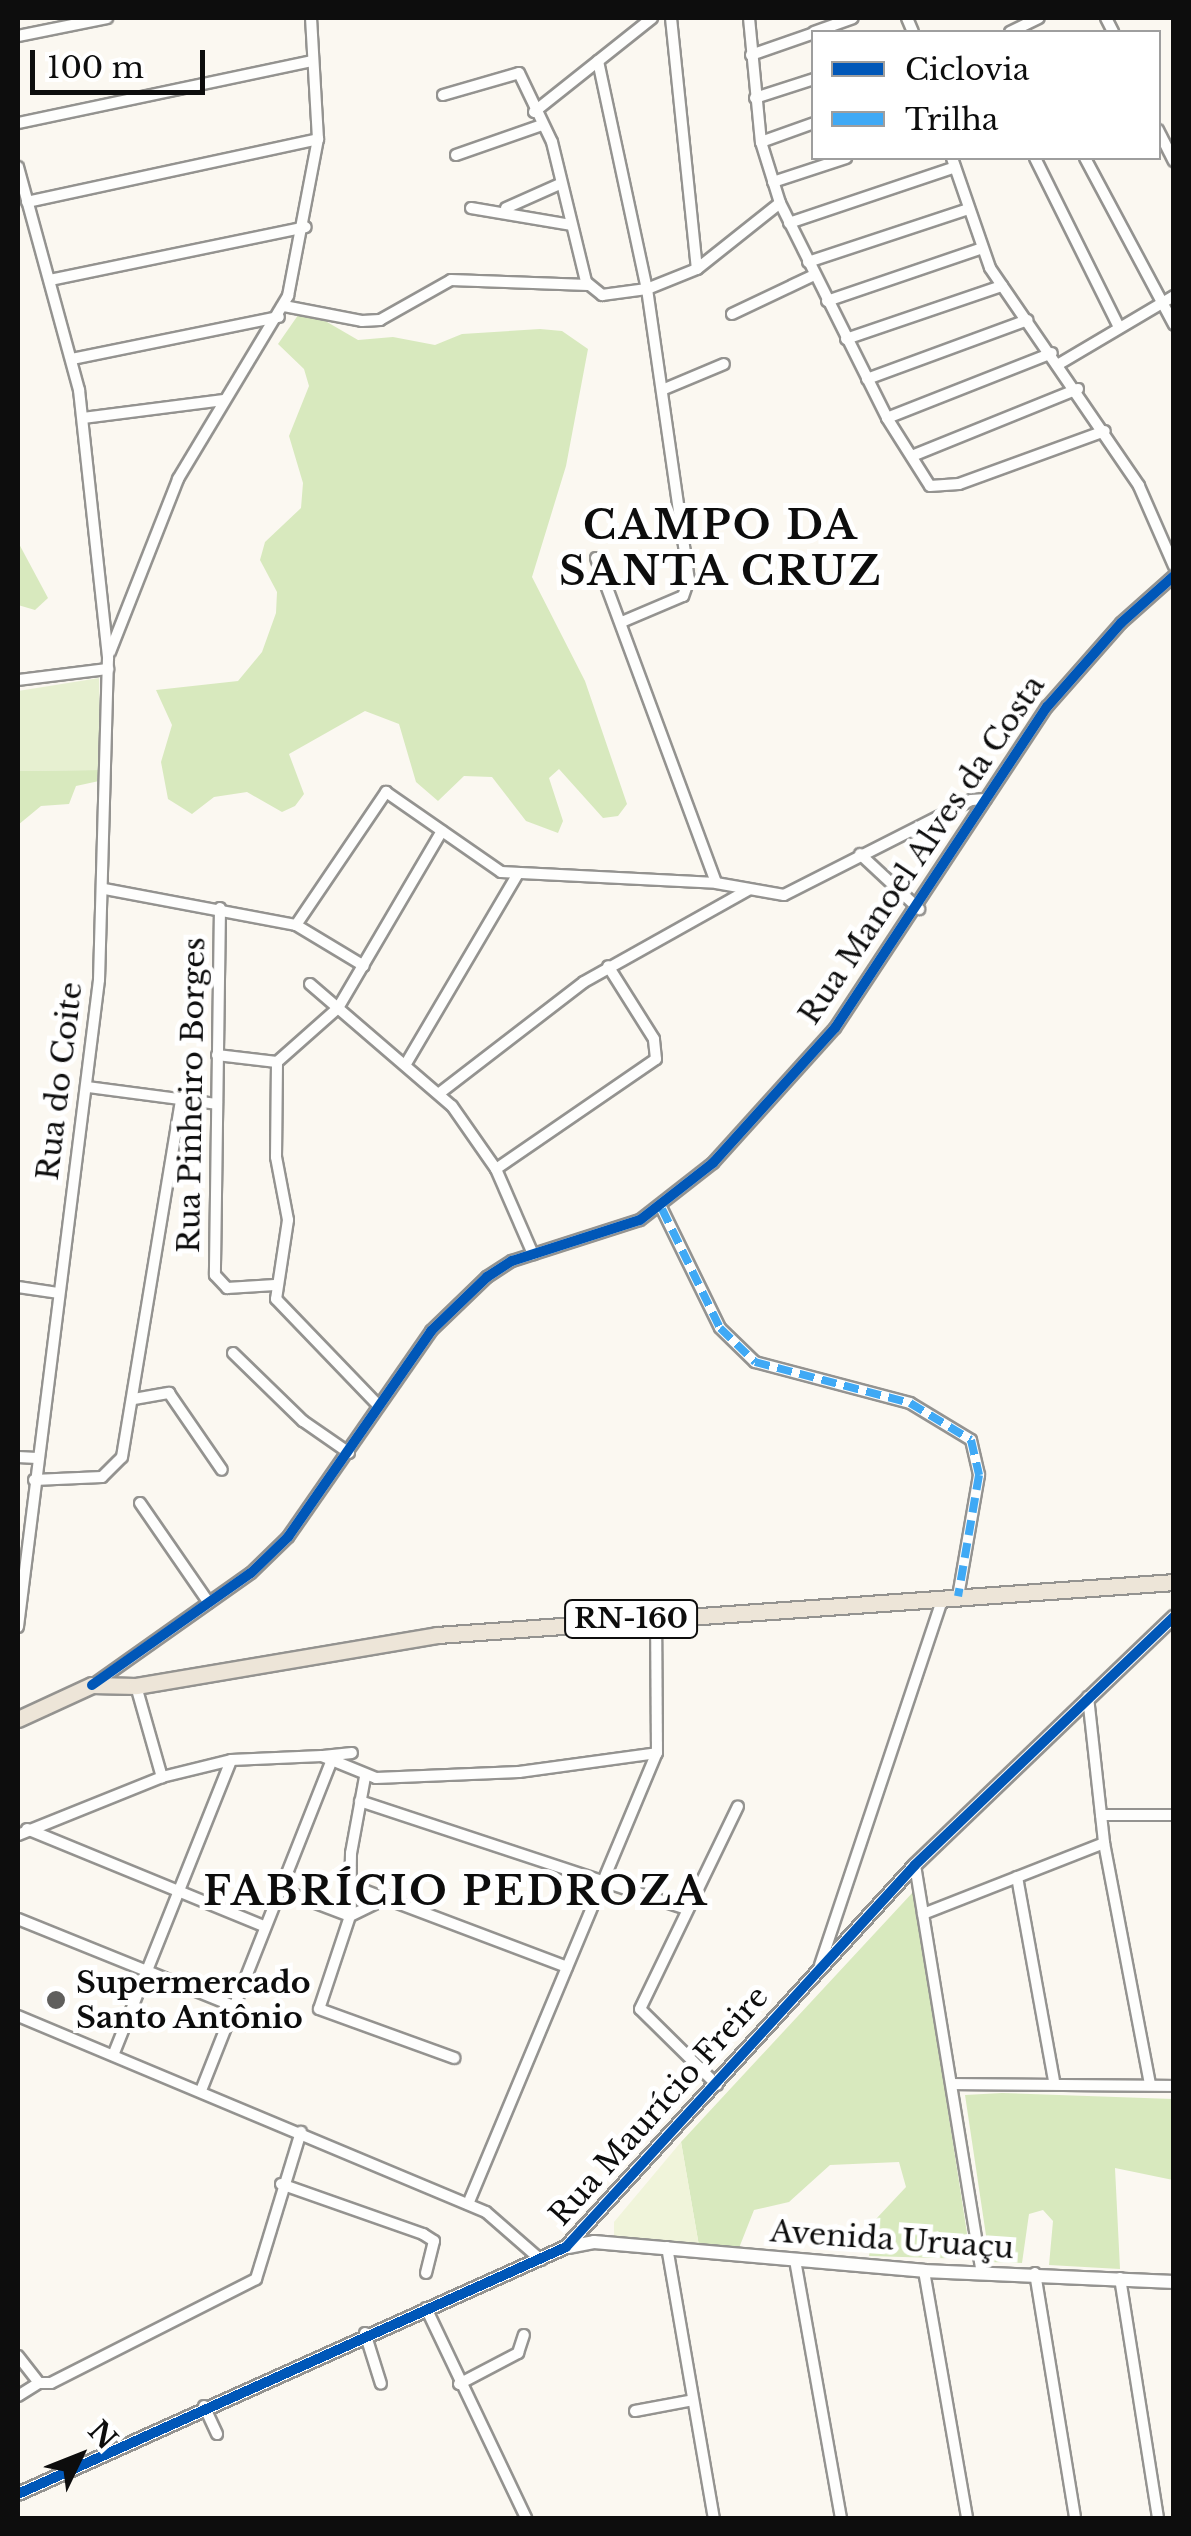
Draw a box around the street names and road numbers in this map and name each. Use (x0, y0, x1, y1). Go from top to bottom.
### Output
street label: Rua Manoel Alves da Costa (791, 668, 1053, 1032)
street label: Rua Pinheiro Borges (171, 937, 213, 1253)
street label: Rua do Coite (30, 980, 90, 1182)
road number: RN-160 (564, 1596, 698, 1642)
street label: Rua Maurício Freire (542, 1979, 776, 2233)
street label: Avenida Uruaçu (769, 2214, 1015, 2266)

